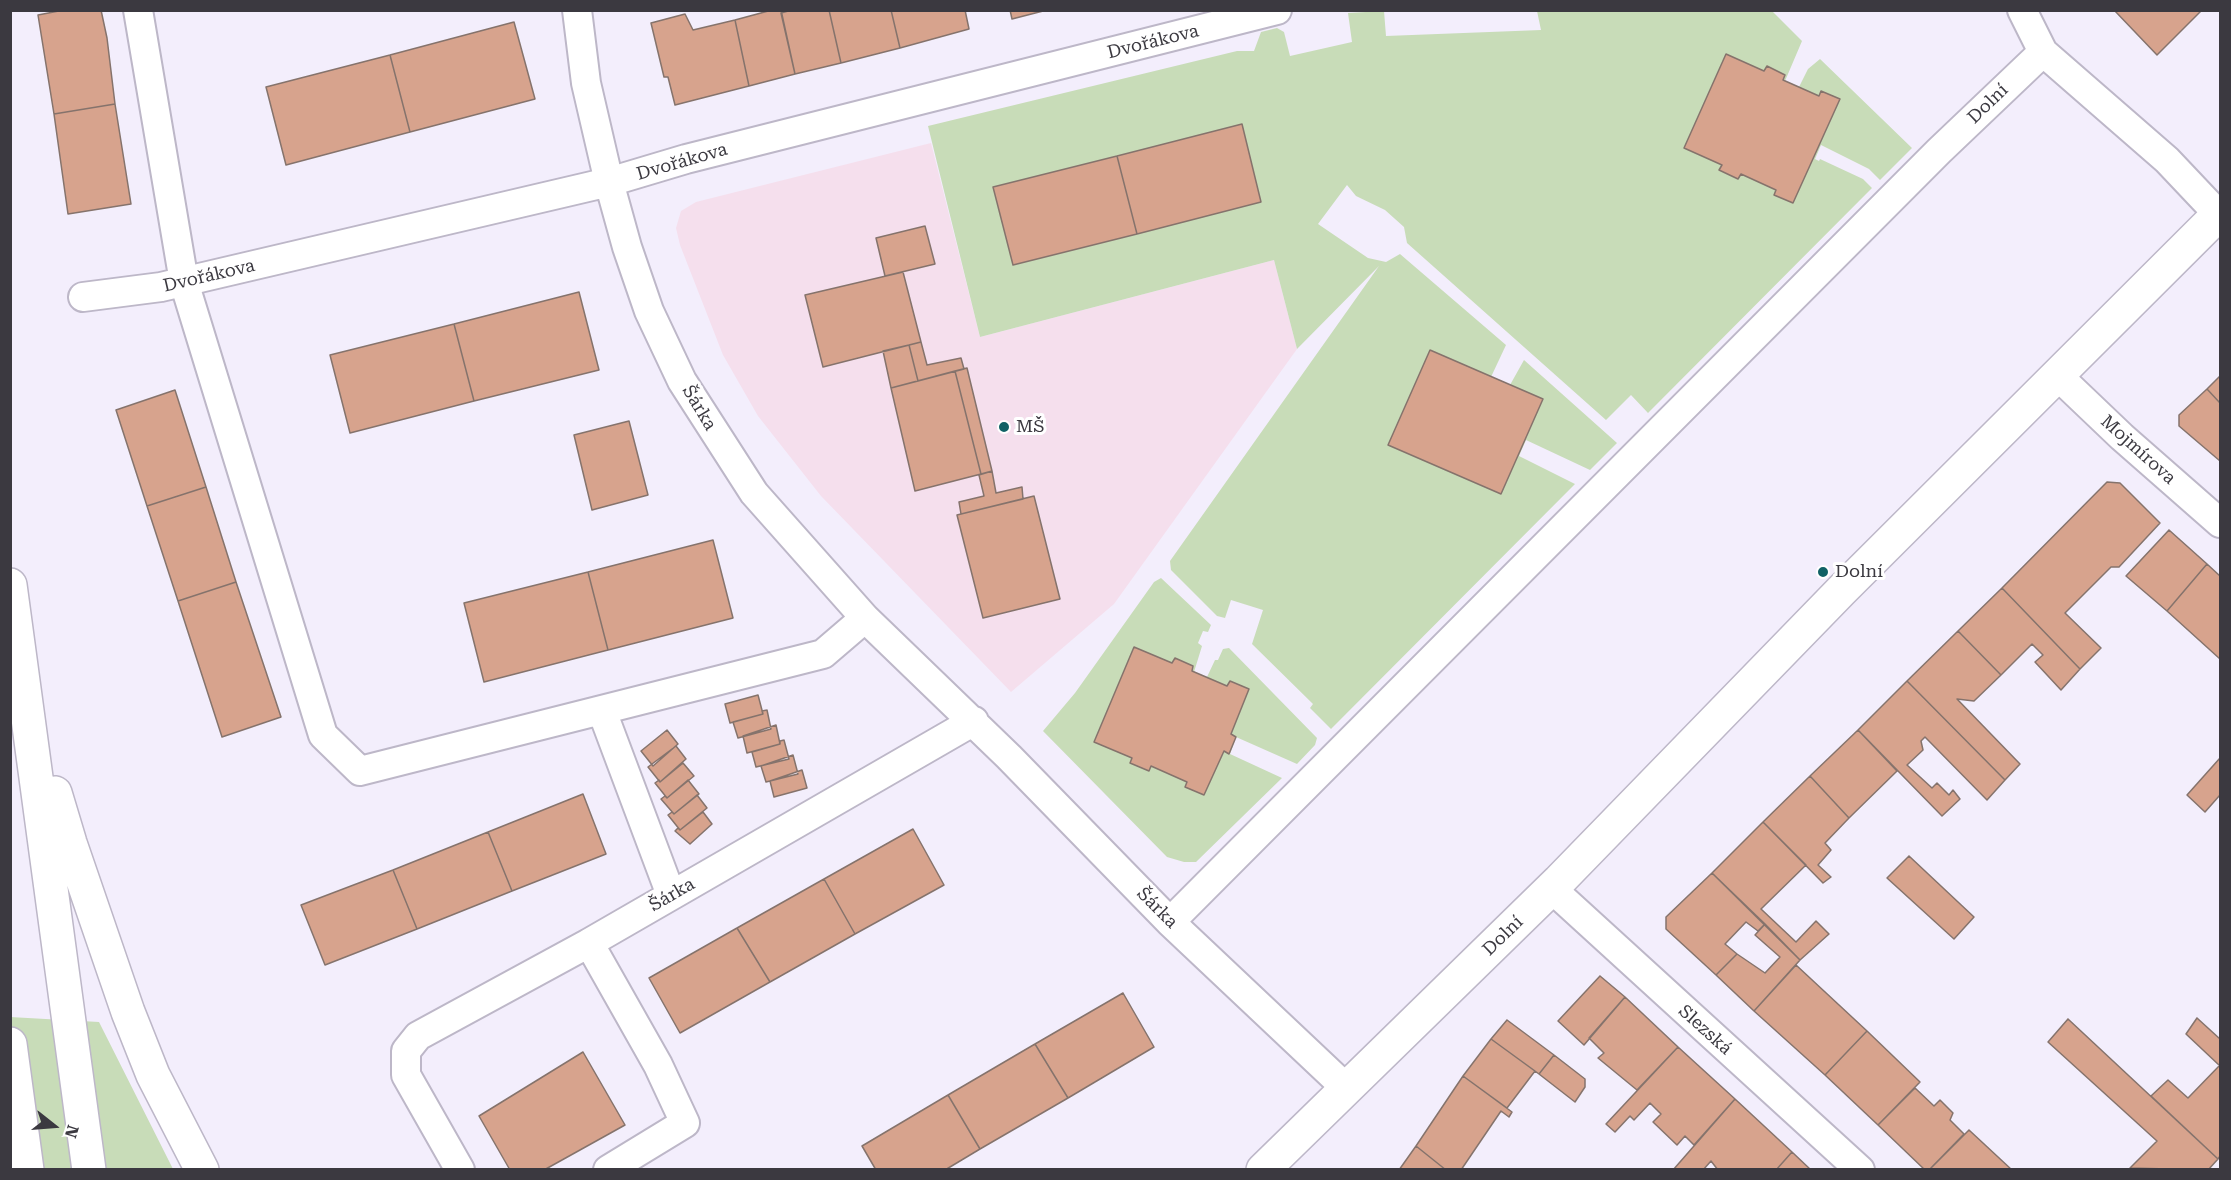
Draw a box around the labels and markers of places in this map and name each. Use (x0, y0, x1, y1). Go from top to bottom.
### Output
place label: MŠ (1016, 416, 1044, 438)
marker: MŠ (997, 420, 1011, 434)
place label: Dolní (1835, 561, 1883, 583)
marker: Dolní (1816, 565, 1830, 579)

